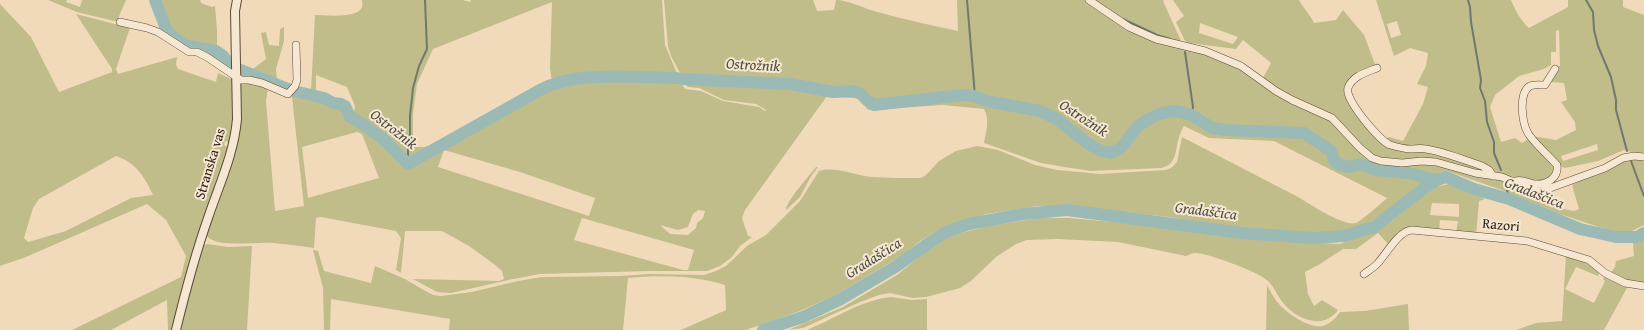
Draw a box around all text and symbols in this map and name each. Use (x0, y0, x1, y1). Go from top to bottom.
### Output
water label: Ostrožnik (725, 56, 781, 76)
water label: Ostrožnik (1055, 97, 1111, 141)
water label: Ostrožnik (366, 106, 420, 154)
street label: Stranska vas (192, 127, 230, 201)
water label: Gradaščica (1502, 174, 1566, 214)
water label: Gradaščica (1174, 199, 1238, 225)
street label: Razori (1482, 216, 1520, 236)
water label: Gradaščica (843, 235, 905, 283)

